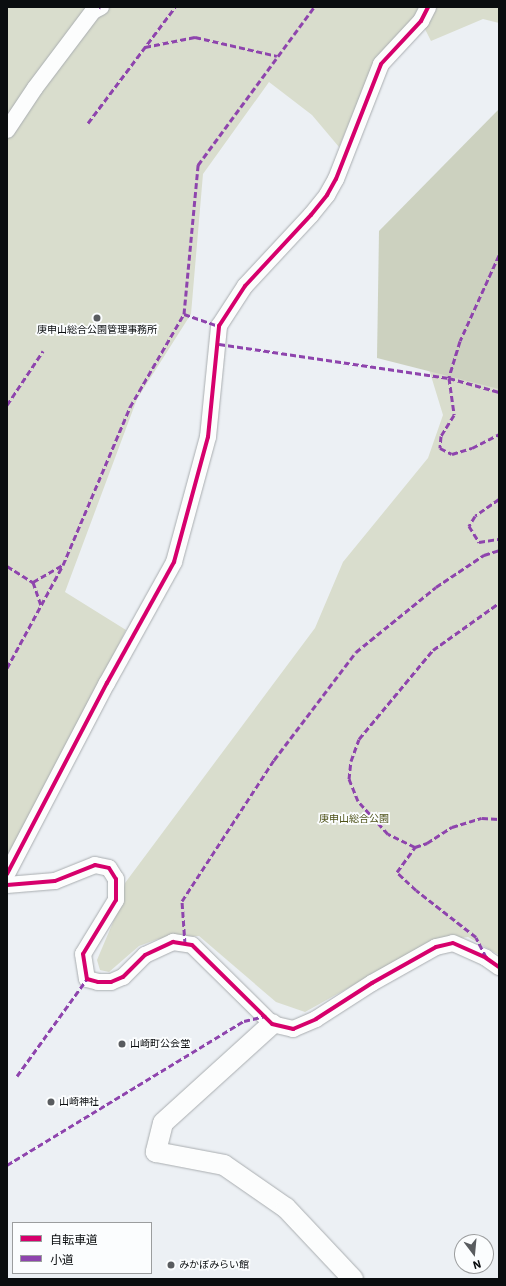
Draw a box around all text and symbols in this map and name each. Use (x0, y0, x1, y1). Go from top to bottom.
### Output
marker: 庚申山総合公園管理事務所 (92, 313, 102, 323)
place label: 庚申山総合公園管理事務所 (37, 324, 157, 336)
park label: 庚申山総合公園 (319, 813, 389, 825)
place label: 山崎町公会堂 (130, 1038, 190, 1050)
marker: 山崎町公会堂 (117, 1039, 127, 1049)
place label: 山崎神社 (59, 1096, 99, 1108)
marker: 山崎神社 (46, 1097, 56, 1107)
legend (12, 1222, 152, 1274)
text: 自転車道 (50, 1232, 98, 1247)
north arrow (454, 1234, 494, 1274)
text: 小道 (50, 1252, 74, 1267)
text: N (471, 1257, 483, 1272)
place label: みかぼみらい館 (179, 1259, 249, 1271)
marker: みかぼみらい館 (166, 1260, 176, 1270)

